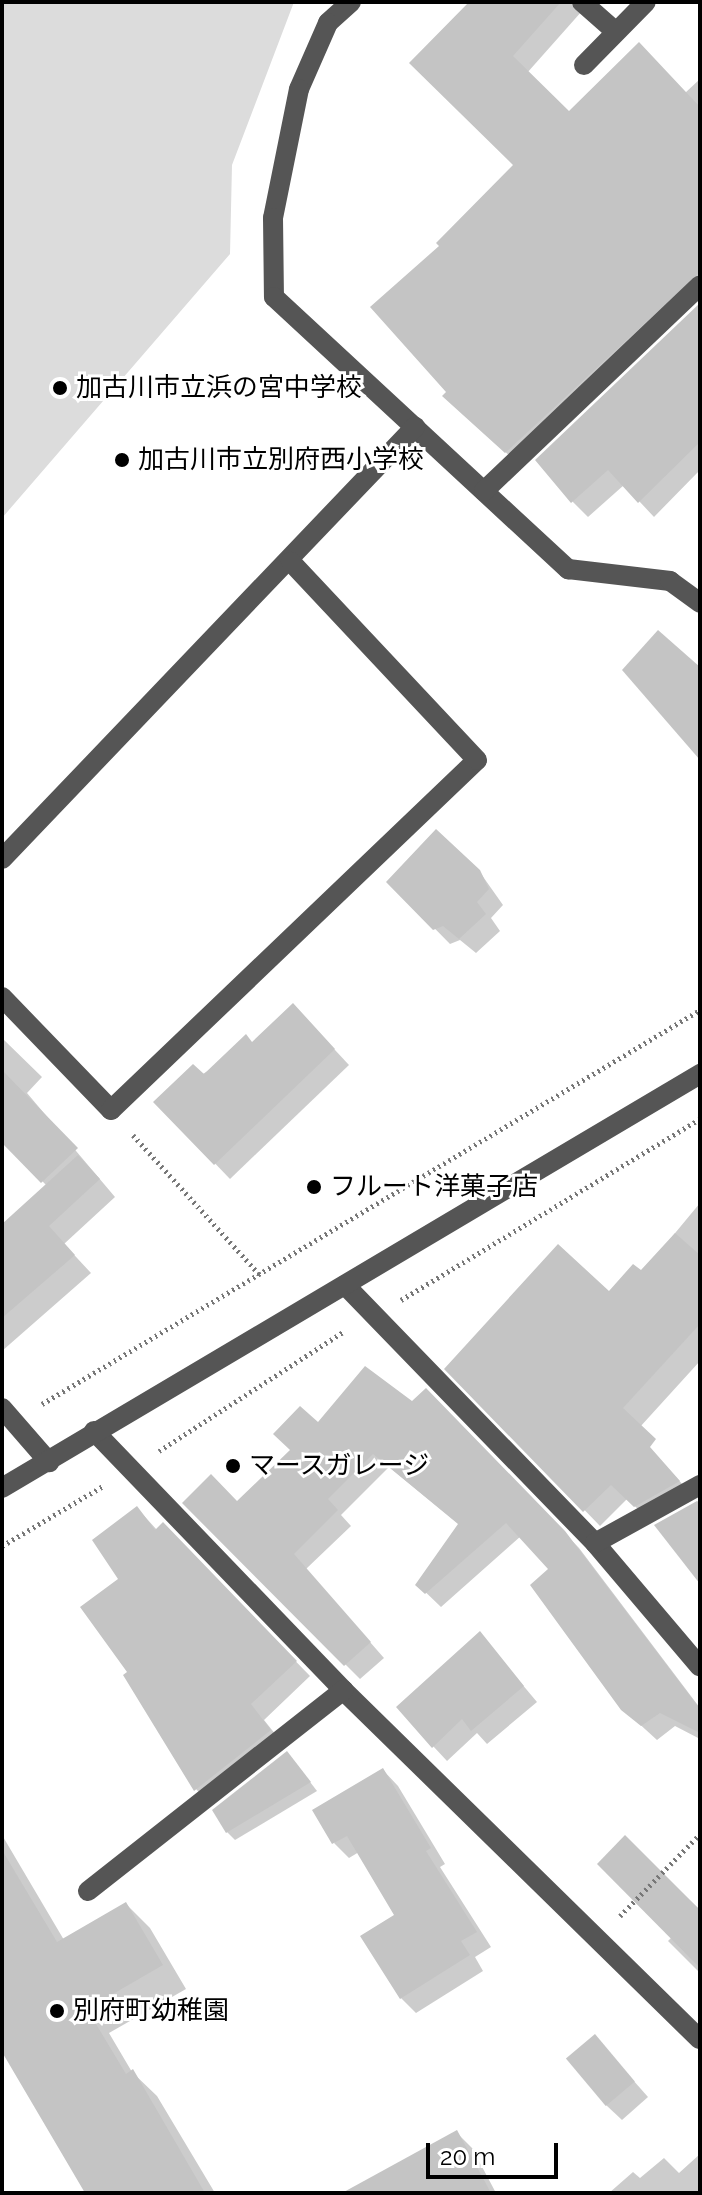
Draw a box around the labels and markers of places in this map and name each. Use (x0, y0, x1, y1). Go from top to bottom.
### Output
place label: 加古川市立浜の宮中学校 (76, 372, 362, 404)
marker: 加古川市立浜の宮中学校 (51, 379, 69, 397)
place label: 加古川市立別府西小学校 (138, 444, 424, 476)
marker: 加古川市立別府西小学校 (113, 451, 131, 469)
place label: フルート洋菓子店 (330, 1171, 538, 1203)
marker: フルート洋菓子店 (305, 1178, 323, 1196)
place label: マースガレージ (249, 1450, 431, 1482)
marker: マースガレージ (224, 1457, 242, 1475)
place label: 別府町幼稚園 (73, 1995, 229, 2027)
marker: 別府町幼稚園 (48, 2002, 66, 2020)

